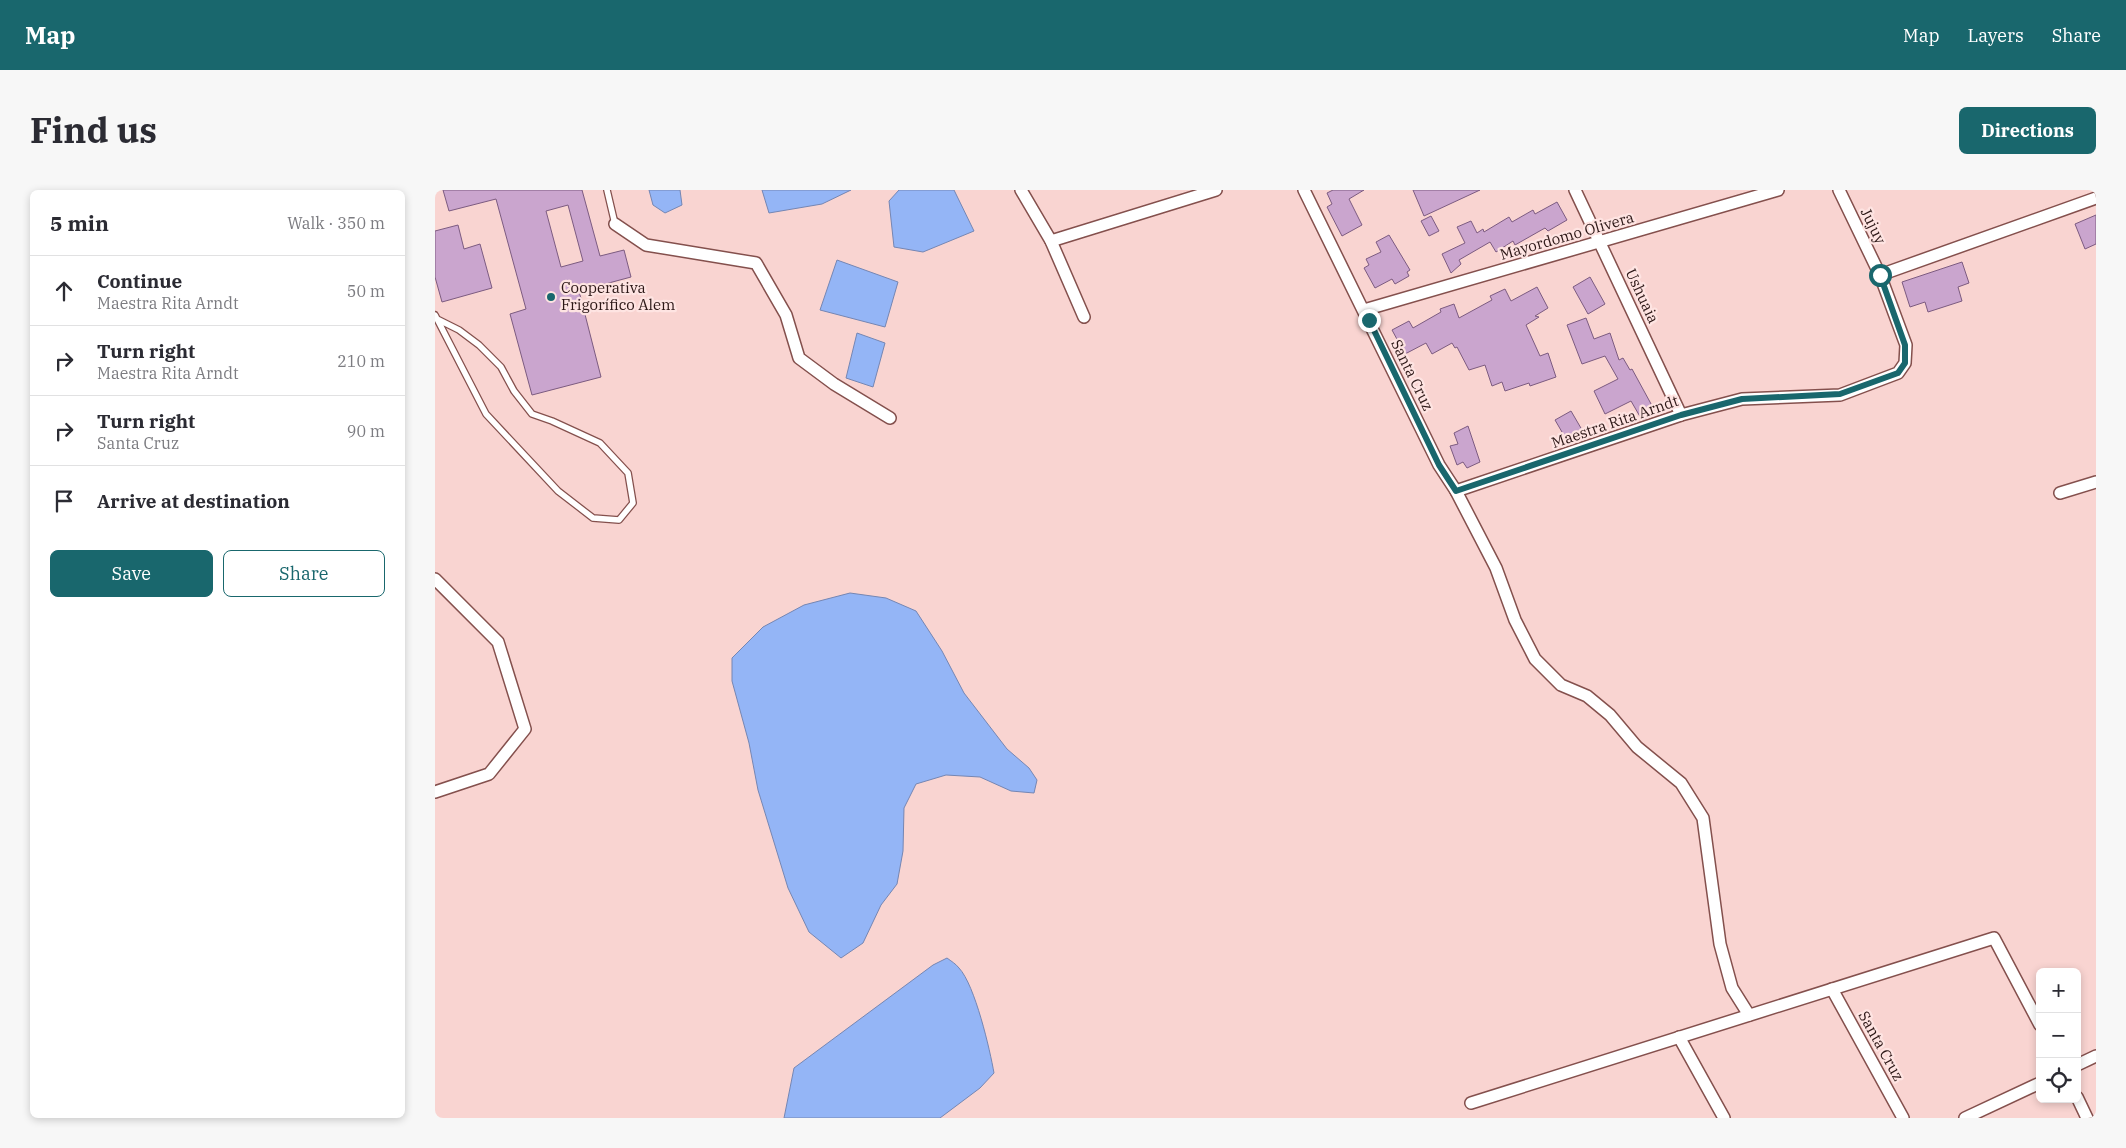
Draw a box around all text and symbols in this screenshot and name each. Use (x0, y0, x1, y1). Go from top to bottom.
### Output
text: Map (25, 19, 75, 51)
text: Map (1903, 24, 1940, 47)
text: Layers (1968, 24, 2024, 47)
text: Share (2052, 24, 2101, 47)
text: Find us (30, 107, 157, 153)
button: Directions (1959, 107, 2096, 154)
street label: Jujuy (1857, 205, 1890, 247)
street label: Mayordomo Olivera (1498, 207, 1636, 264)
text: 5 min (50, 209, 109, 237)
text: Walk · 350 m (287, 213, 385, 233)
route start (1869, 264, 1892, 287)
street label: Ushuaia (1622, 266, 1663, 326)
text: Continue (97, 269, 182, 293)
icon: ahead (50, 277, 78, 305)
place label: Cooperativa Frigorífico Alem (561, 278, 675, 314)
text: 50 m (347, 281, 385, 301)
marker: Cooperativa Frigorífico Alem (545, 291, 557, 303)
text: Maestra Rita Arndt (97, 293, 239, 313)
route end (1358, 309, 1381, 332)
street label: Santa Cruz (1387, 336, 1438, 414)
text: Turn right (97, 339, 195, 363)
icon: right (50, 347, 78, 375)
text: 210 m (337, 351, 385, 371)
text: Maestra Rita Arndt (97, 363, 239, 383)
street label: Maestra Rita Arndt (1549, 391, 1681, 452)
text: Turn right (97, 409, 195, 433)
icon: right (50, 417, 78, 445)
text: 90 m (347, 421, 385, 441)
text: Santa Cruz (97, 433, 179, 453)
icon: arrive (50, 487, 78, 515)
text: Arrive at destination (97, 489, 290, 513)
button: Save (50, 550, 213, 597)
button: Share (223, 550, 385, 597)
map controls (2036, 968, 2081, 1103)
button: + (2036, 968, 2081, 1013)
street label: Santa Cruz (1854, 1008, 1908, 1084)
button: − (2036, 1013, 2081, 1058)
button: locate (2036, 1058, 2081, 1103)

